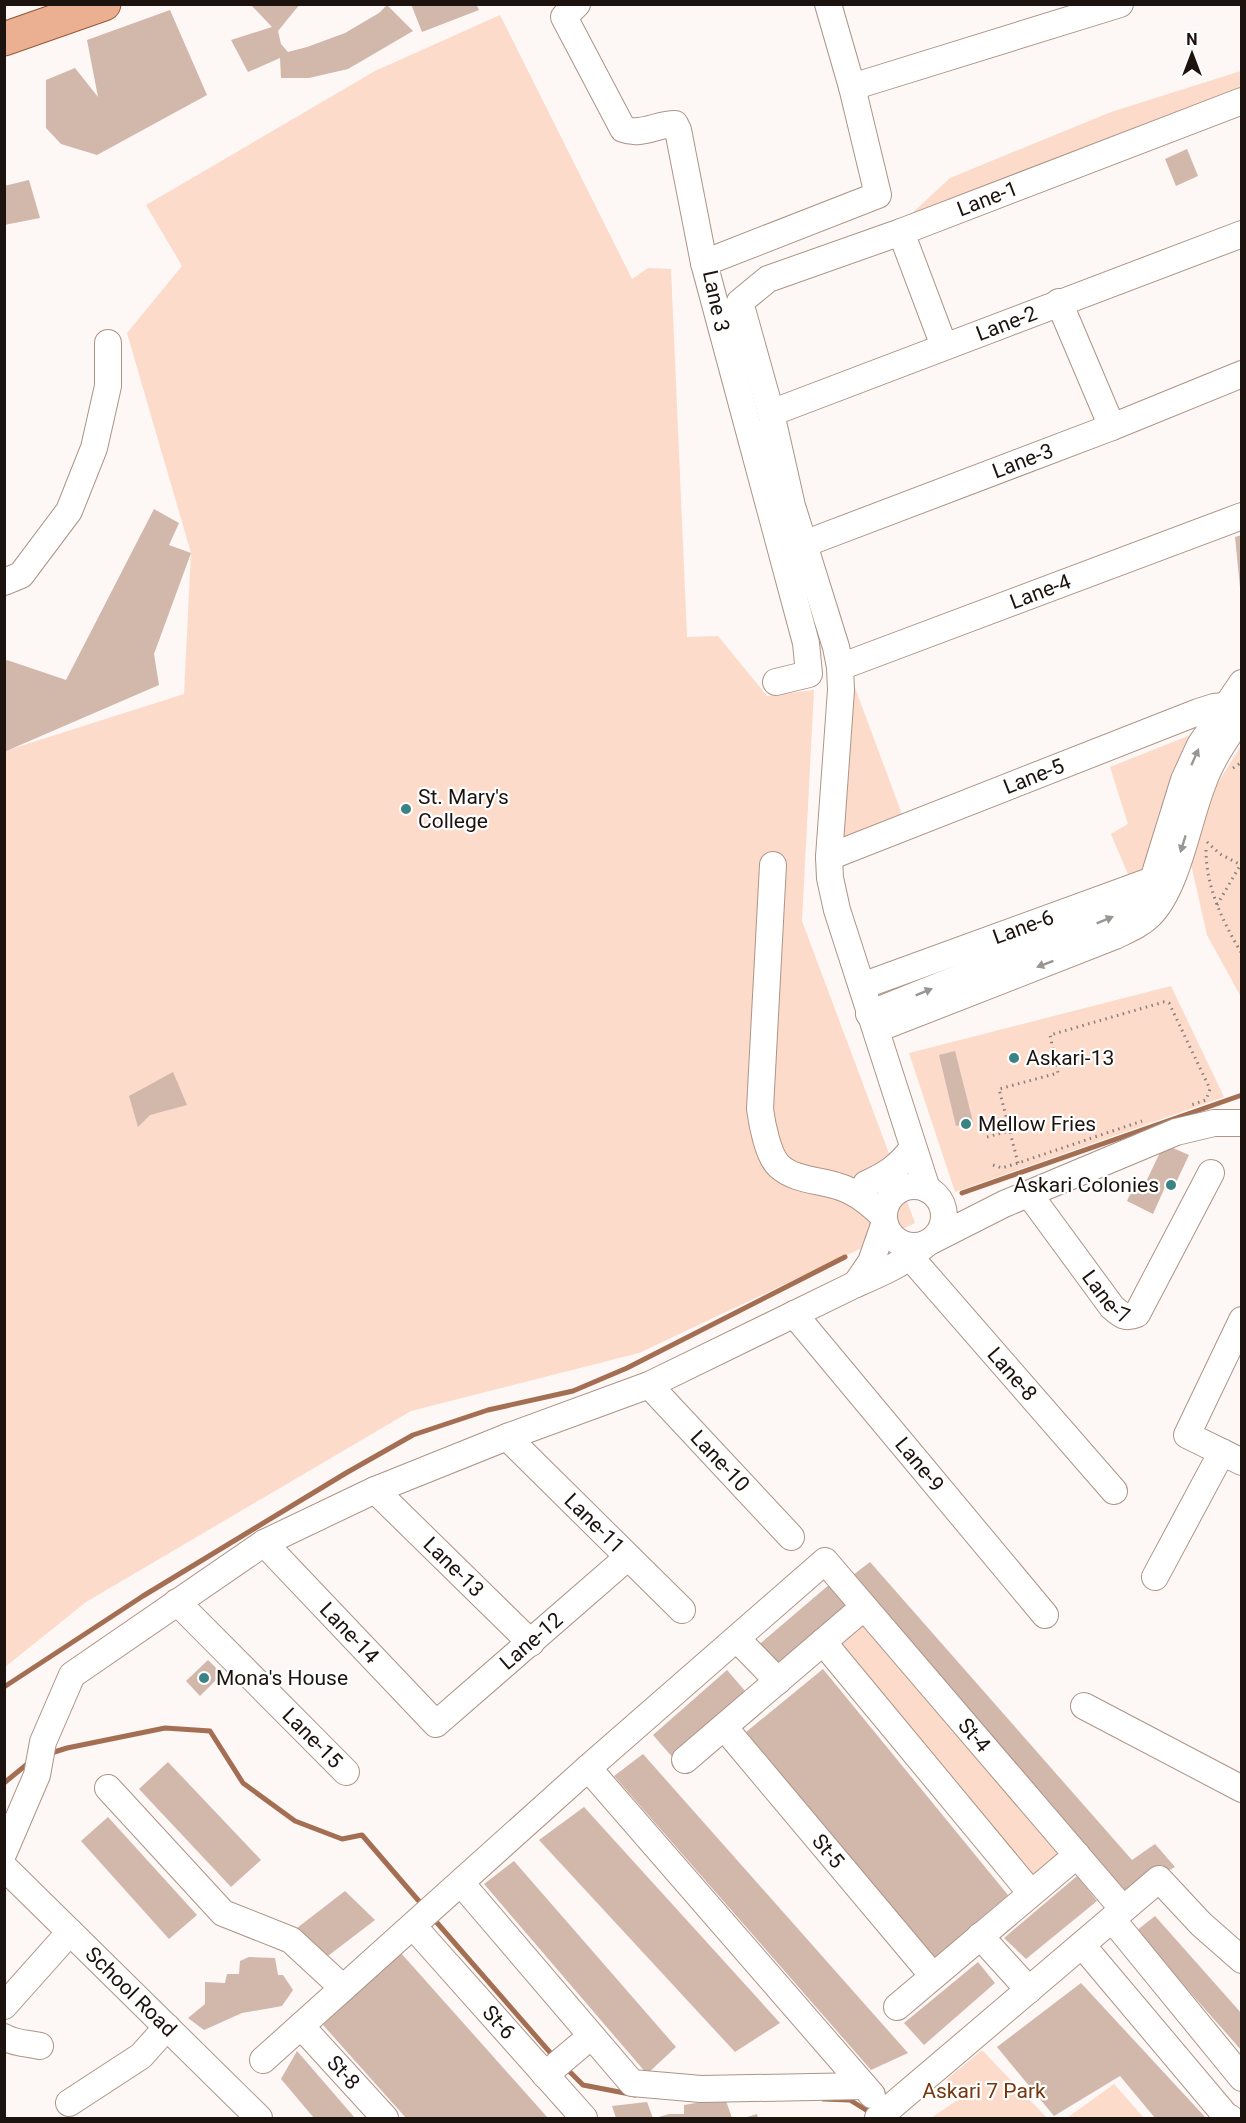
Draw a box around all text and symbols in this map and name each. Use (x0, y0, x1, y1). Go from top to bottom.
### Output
north arrow (1162, 24, 1222, 84)
text: N (1186, 30, 1198, 49)
street label: Lane-1 (954, 176, 1021, 221)
street label: Lane 3 (698, 268, 734, 334)
street label: Lane-2 (973, 301, 1041, 346)
street label: Lane-3 (989, 438, 1057, 483)
street label: Lane-4 (1007, 569, 1074, 614)
one-way arrow (1190, 749, 1199, 766)
street label: Lane-5 (1000, 754, 1068, 799)
place label: St. Mary's College (418, 785, 509, 833)
marker: St. Mary's College (399, 802, 413, 816)
one-way arrow (1178, 835, 1187, 853)
street label: Lane-6 (990, 905, 1057, 949)
one-way arrow (1096, 915, 1114, 925)
one-way arrow (1036, 959, 1054, 969)
one-way arrow (915, 987, 933, 997)
place label: Askari-13 (1026, 1046, 1114, 1070)
marker: Askari-13 (1007, 1051, 1021, 1065)
place label: Mellow Fries (978, 1112, 1096, 1136)
marker: Mellow Fries (959, 1117, 973, 1131)
place label: Askari Colonies (1014, 1173, 1159, 1197)
marker: Askari Colonies (1164, 1178, 1178, 1192)
street label: Lane-7 (1077, 1265, 1133, 1329)
street label: Lane-8 (982, 1342, 1042, 1406)
street label: Lane-10 (686, 1425, 754, 1497)
street label: Lane-9 (890, 1433, 949, 1496)
street label: Lane-11 (559, 1489, 630, 1558)
street label: Lane-13 (418, 1532, 489, 1602)
street label: Lane-14 (315, 1597, 384, 1668)
street label: Lane-12 (495, 1607, 568, 1675)
place label: Mona's House (216, 1666, 348, 1690)
marker: Mona's House (197, 1671, 211, 1685)
street label: Lane-15 (277, 1703, 347, 1773)
street label: St-4 (953, 1713, 995, 1757)
street label: St-5 (807, 1829, 849, 1873)
street label: School Road (81, 1942, 181, 2042)
street label: St-6 (478, 2001, 520, 2044)
street label: St-8 (322, 2051, 365, 2094)
park label: Askari 7 Park (922, 2079, 1046, 2103)

